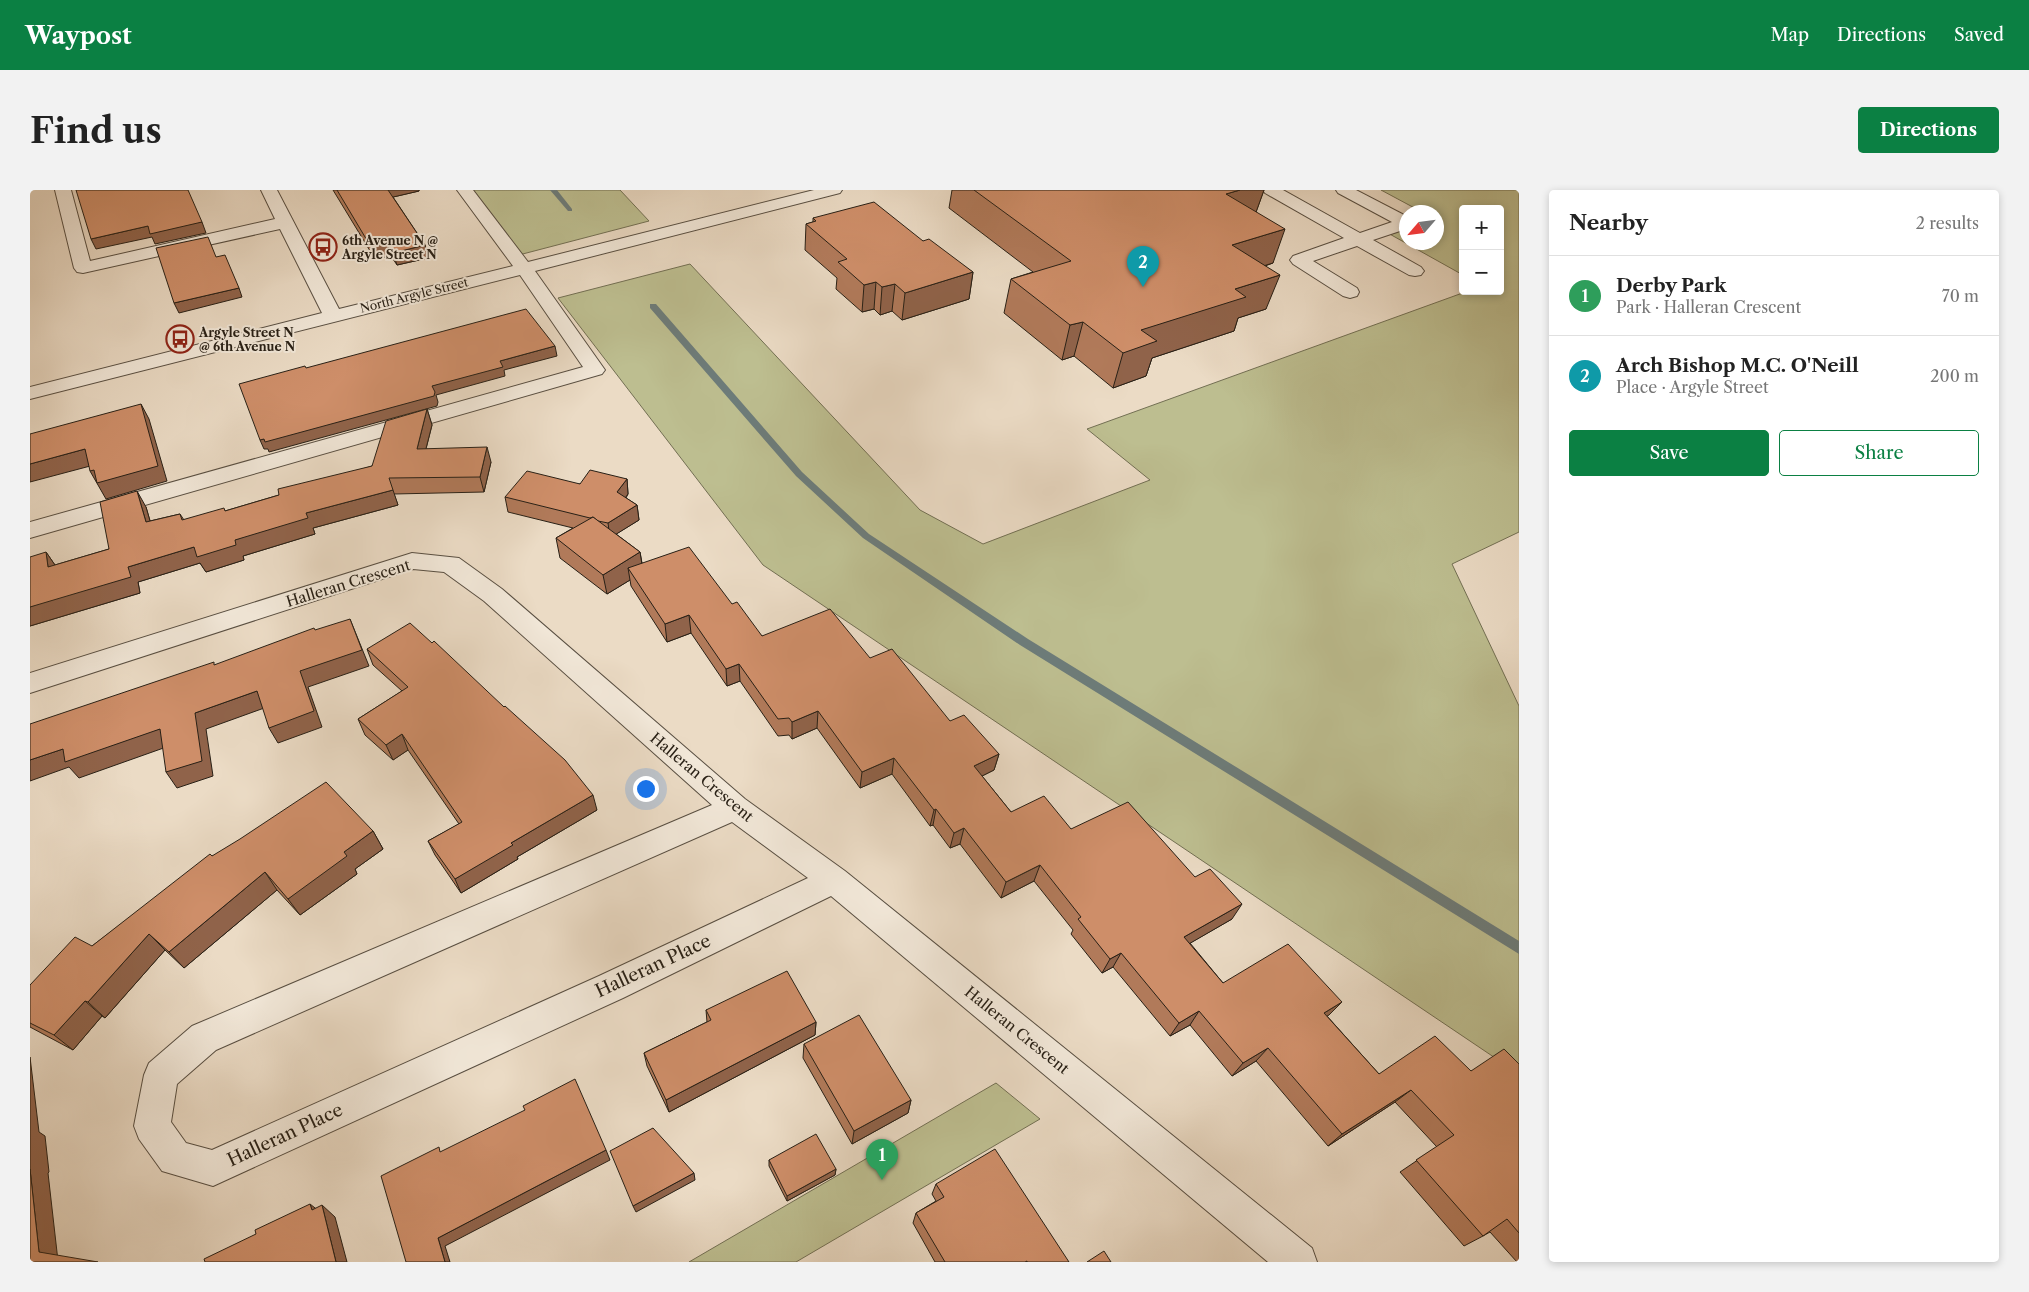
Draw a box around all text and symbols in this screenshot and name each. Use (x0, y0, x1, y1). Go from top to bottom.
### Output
text: Waypost (25, 21, 132, 50)
text: Map (1770, 24, 1809, 46)
text: Directions (1837, 24, 1926, 46)
text: Saved (1954, 24, 2004, 46)
button: Directions (1858, 107, 1999, 153)
text: Find us (30, 109, 162, 152)
north arrow (1399, 205, 1444, 250)
map controls (1459, 205, 1504, 295)
button: + (1459, 205, 1504, 250)
text: Nearby (1569, 210, 1648, 235)
text: 2 results (1916, 213, 1979, 233)
bus stop icon: 6th Avenue N @ Argyle Street N (308, 232, 338, 262)
place label: 6th Avenue N @ Argyle Street N (341, 233, 438, 262)
pin: 2 (1127, 246, 1159, 287)
button: − (1459, 250, 1504, 295)
street label: North Argyle Street (358, 274, 470, 316)
text: Derby Park (1616, 274, 1726, 297)
text: 1 (1581, 286, 1589, 306)
text: 70 m (1942, 286, 1979, 306)
text: Park · Halleran Crescent (1616, 297, 1801, 317)
bus stop icon: Argyle Street N @ 6th Avenue N (165, 324, 195, 354)
place label: Argyle Street N @ 6th Avenue N (198, 325, 296, 354)
text: Arch Bishop M.C. O'Neill (1616, 354, 1859, 377)
text: 2 (1580, 366, 1590, 386)
text: 200 m (1930, 366, 1979, 386)
text: Place · Argyle Street (1616, 377, 1769, 397)
button: Save (1569, 430, 1769, 476)
button: Share (1779, 430, 1979, 476)
street label: Halleran Crescent (283, 555, 413, 611)
street label: Halleran Crescent (646, 728, 758, 826)
your location (633, 776, 659, 802)
street label: Halleran Place (592, 930, 714, 1002)
street label: Halleran Crescent (961, 982, 1074, 1078)
street label: Halleran Place (224, 1099, 346, 1171)
pin: 1 (866, 1139, 898, 1180)

